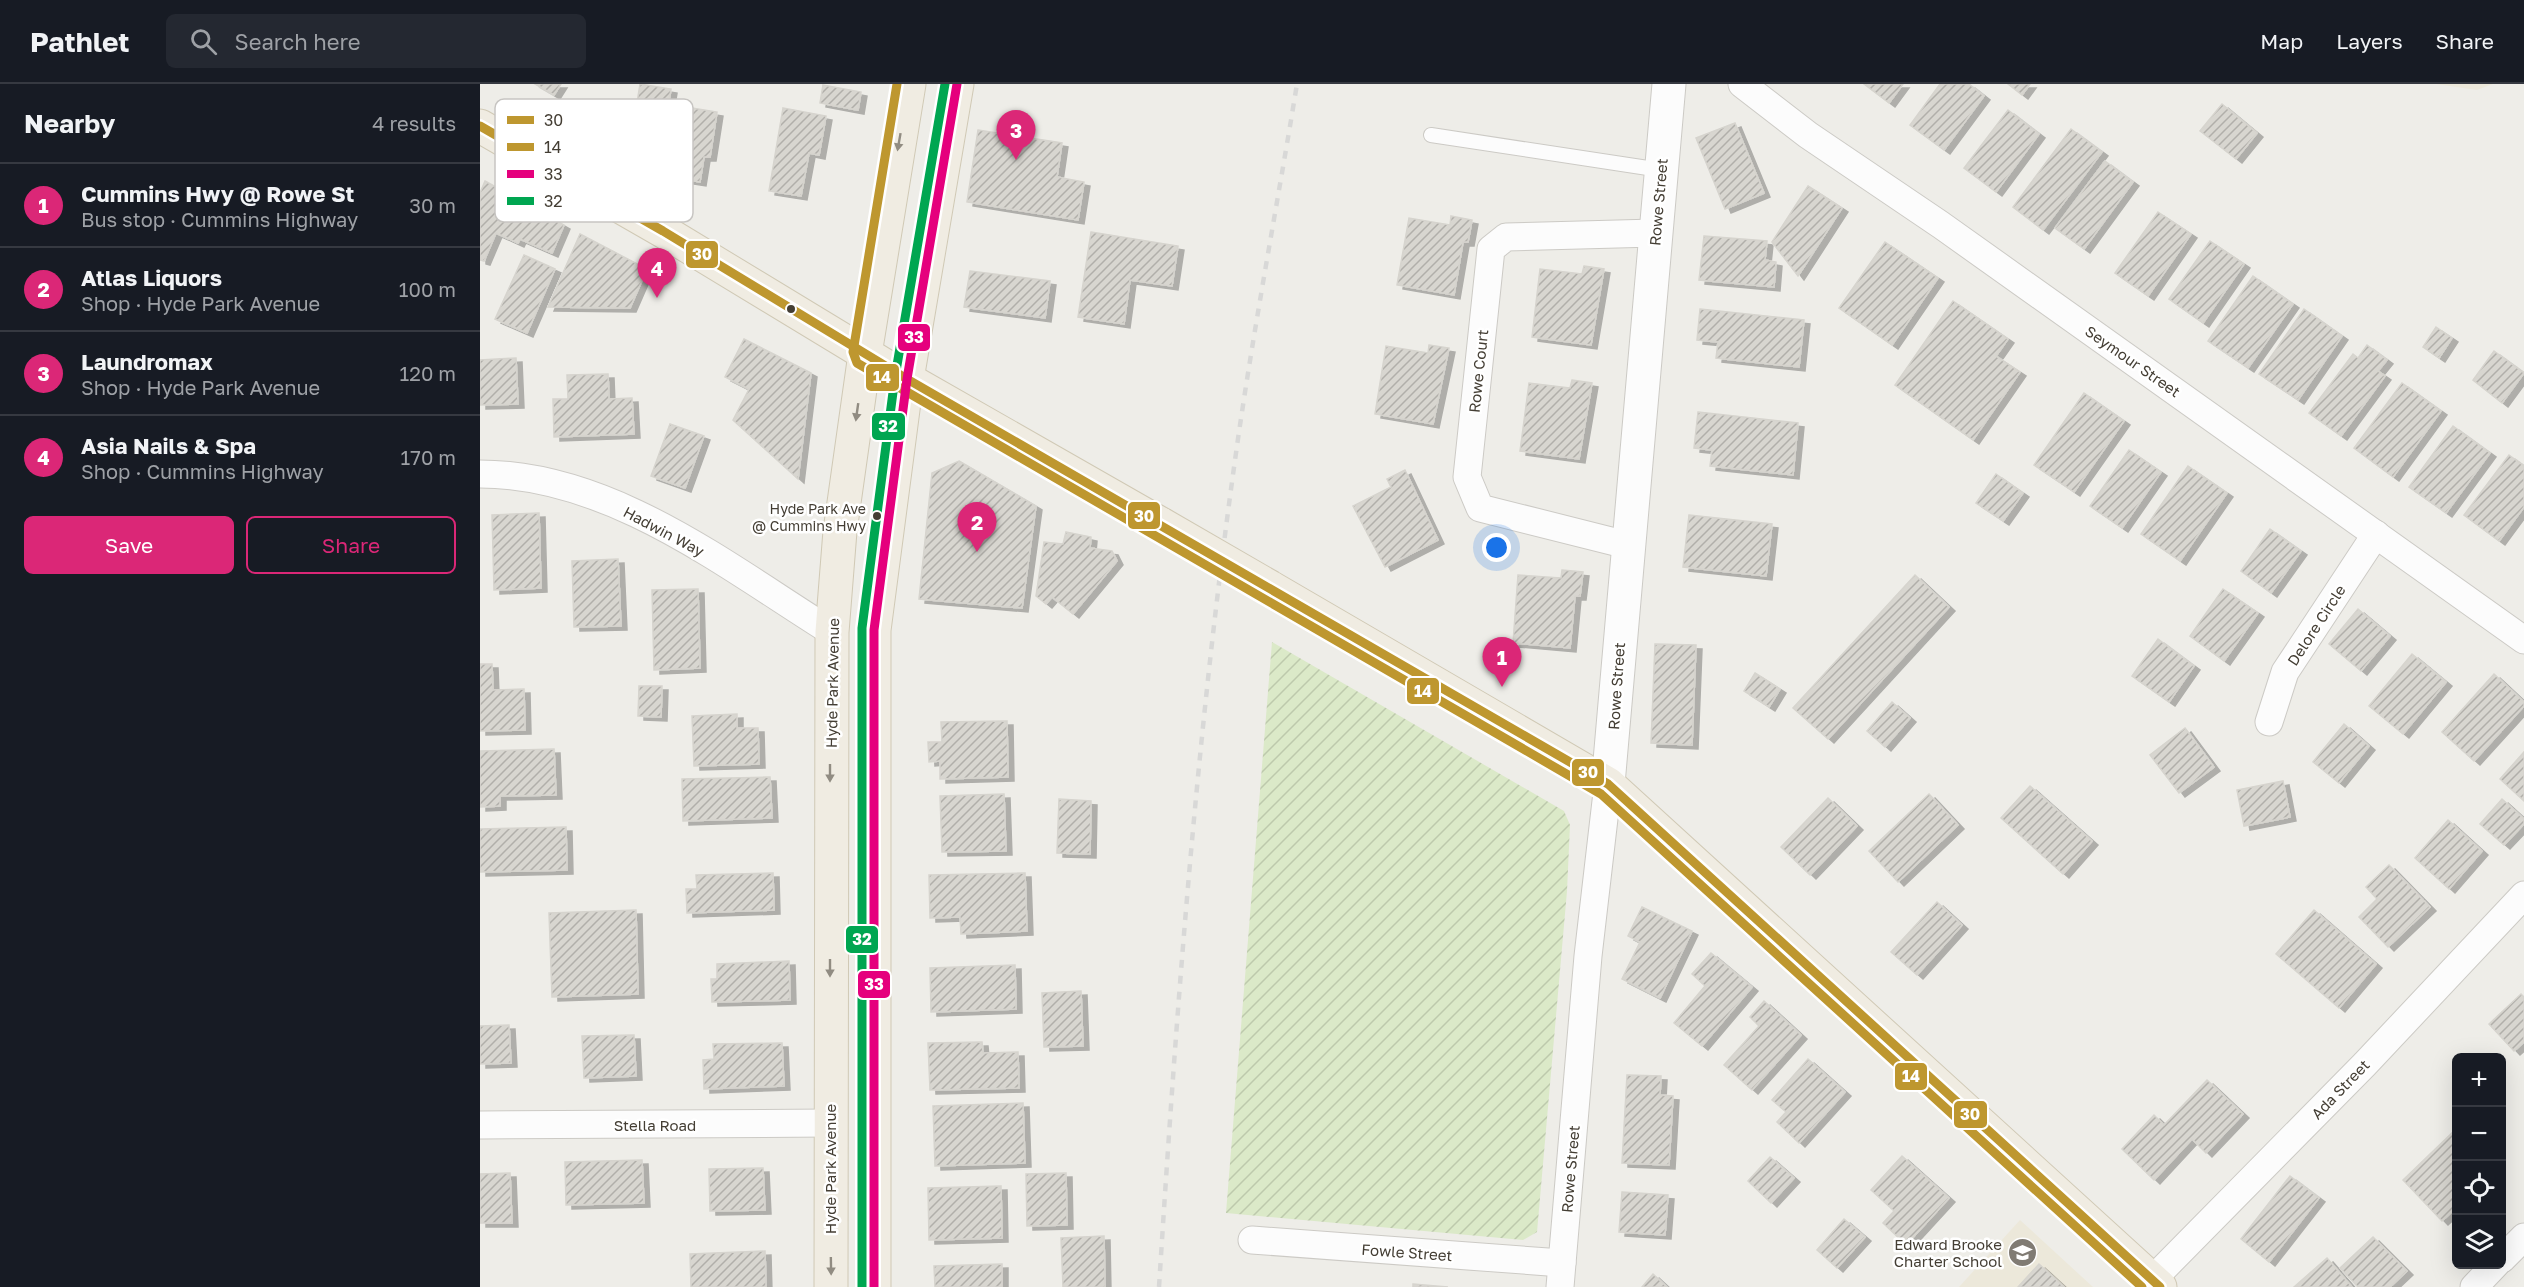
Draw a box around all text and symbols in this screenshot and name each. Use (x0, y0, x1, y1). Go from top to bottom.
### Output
search box (166, 14, 586, 68)
text: Pathlet (30, 25, 130, 58)
icon: search (187, 25, 220, 58)
text: Search here (235, 28, 361, 55)
text: Map (2260, 28, 2303, 54)
text: Layers (2336, 28, 2403, 54)
text: Share (2436, 28, 2494, 54)
legend (495, 99, 693, 222)
text: Nearby (24, 108, 115, 139)
text: 30 (544, 110, 563, 130)
pin: 3 (996, 110, 1036, 160)
text: 4 results (372, 111, 456, 135)
one-way arrow (895, 132, 904, 151)
text: 14 (544, 137, 562, 157)
street label: Rowe Street (1645, 157, 1671, 247)
text: 33 (544, 164, 563, 184)
text: Cummins Hwy @ Rowe St (81, 180, 354, 207)
text: 32 (544, 191, 563, 211)
text: 1 (38, 193, 49, 217)
text: 30 m (409, 193, 456, 217)
text: Bus stop · Cummins Highway (81, 207, 358, 231)
line badge: 30 (685, 240, 719, 269)
text: 30 (692, 244, 712, 264)
pin: 4 (638, 248, 676, 298)
text: Atlas Liquors (81, 264, 222, 291)
text: 2 (37, 277, 50, 301)
text: 100 m (399, 277, 456, 301)
text: Shop · Hyde Park Avenue (81, 291, 320, 315)
unlabelled marker (785, 303, 797, 315)
street label: Seymour Street (2082, 322, 2184, 400)
line badge: 33 (897, 323, 931, 352)
text: 33 (904, 327, 924, 347)
street label: Rowe Court (1465, 328, 1491, 414)
text: Laundromax (81, 348, 213, 375)
text: 3 (37, 361, 50, 385)
text: 120 m (400, 361, 456, 385)
line badge: 14 (865, 363, 900, 392)
text: 14 (873, 367, 891, 387)
text: Shop · Hyde Park Avenue (81, 375, 320, 399)
one-way arrow (852, 402, 861, 421)
line badge: 32 (871, 412, 906, 441)
text: 32 (878, 416, 898, 436)
text: Asia Nails & Spa (81, 432, 256, 459)
text: 4 (37, 445, 50, 469)
text: 170 m (401, 445, 456, 469)
text: Shop · Cummins Highway (81, 459, 324, 483)
place label: Hyde Park Ave @ Cummins Hwy (752, 500, 866, 534)
line badge: 30 (1127, 501, 1161, 530)
street label: Hadwin Way (621, 502, 708, 560)
pin: 2 (958, 502, 996, 552)
text: 30 (1134, 506, 1154, 526)
marker: Hyde Park Ave @ Cummins Hwy (871, 510, 883, 522)
button: Save (24, 516, 234, 574)
button: Share (246, 516, 456, 574)
your location (1482, 533, 1511, 562)
street label: Delore Circle (2283, 581, 2349, 669)
street label: Hyde Park Avenue (822, 617, 842, 748)
pin: 1 (1482, 638, 1522, 687)
street label: Rowe Street (1604, 642, 1628, 730)
line badge: 14 (1406, 677, 1440, 705)
text: 14 (1414, 681, 1432, 701)
line badge: 30 (1571, 758, 1605, 787)
text: 30 (1578, 762, 1598, 782)
one-way arrow (825, 764, 835, 783)
line badge: 32 (845, 925, 879, 954)
text: 32 (852, 929, 872, 949)
one-way arrow (825, 959, 835, 978)
line badge: 33 (857, 970, 891, 999)
text: 33 (864, 974, 884, 994)
map controls (2452, 1053, 2506, 1269)
button: + (2452, 1053, 2506, 1107)
street label: Ada Street (2307, 1055, 2373, 1123)
line badge: 14 (1894, 1062, 1928, 1091)
text: 14 (1902, 1066, 1920, 1086)
line badge: 30 (1953, 1100, 1988, 1129)
street label: Hyde Park Avenue (821, 1104, 839, 1234)
text: 30 (1960, 1104, 1980, 1124)
button: − (2452, 1107, 2506, 1161)
street label: Stella Road (614, 1116, 696, 1134)
street label: Rowe Street (1557, 1124, 1583, 1214)
button: locate (2452, 1161, 2506, 1215)
button: layers (2452, 1215, 2506, 1269)
place label: Edward Brooke Charter School (1894, 1235, 2002, 1270)
school or university icon: Edward Brooke Charter School (2007, 1237, 2039, 1269)
street label: Fowle Street (1361, 1240, 1453, 1264)
one-way arrow (826, 1256, 836, 1275)

